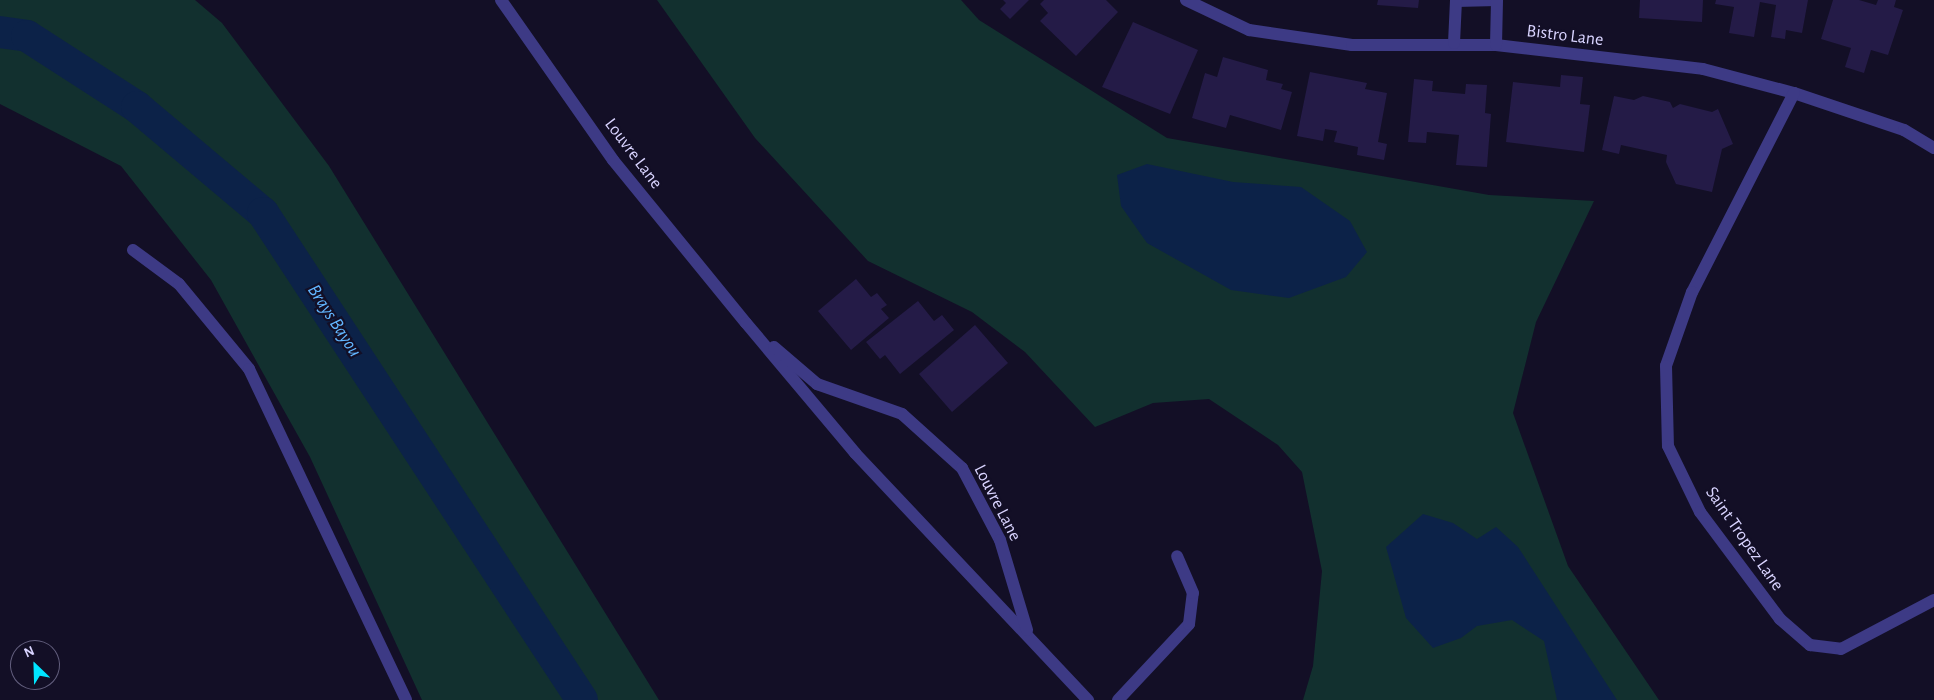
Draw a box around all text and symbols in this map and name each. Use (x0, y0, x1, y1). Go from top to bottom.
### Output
street label: Bistro Lane (1525, 21, 1605, 51)
street label: Louvre Lane (599, 114, 667, 194)
water label: Brays Bayou (302, 280, 366, 362)
street label: Louvre Lane (969, 461, 1025, 545)
street label: Saint Tropez Lane (1700, 483, 1788, 595)
north arrow (10, 640, 60, 690)
text: N (22, 644, 37, 661)

